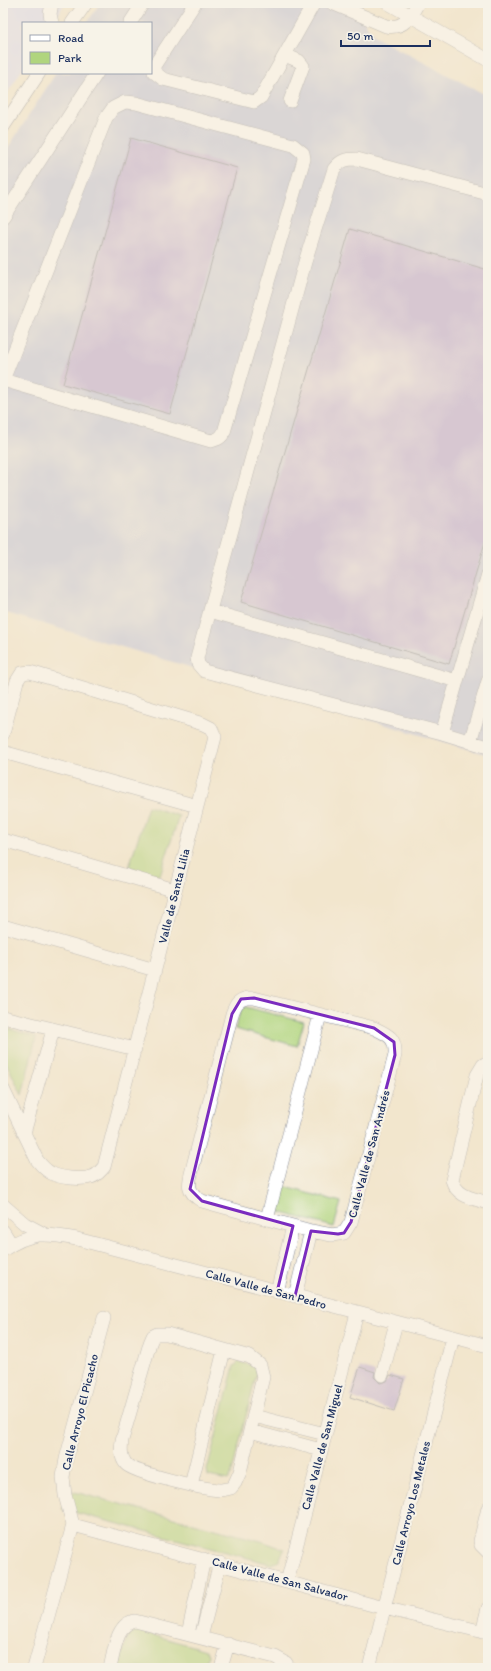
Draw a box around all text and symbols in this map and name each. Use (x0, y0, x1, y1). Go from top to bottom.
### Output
legend (22, 22, 152, 74)
scale bar (341, 22, 430, 48)
text: 50 m (347, 29, 373, 43)
text: Road (58, 31, 84, 45)
text: Park (58, 51, 82, 65)
street label: Valle de Santa Lilia (155, 847, 193, 945)
street label: Calle Valle de San Andrés (345, 1089, 393, 1219)
street label: Calle Valle de San Pedro (204, 1266, 328, 1312)
street label: Calle Arroyo El Picacho (59, 1352, 101, 1472)
street label: Calle Valle de San Miguel (298, 1382, 346, 1511)
street label: Calle Arroyo Los Metales (389, 1439, 433, 1567)
street label: Calle Valle de San Salvador (210, 1554, 350, 1604)

